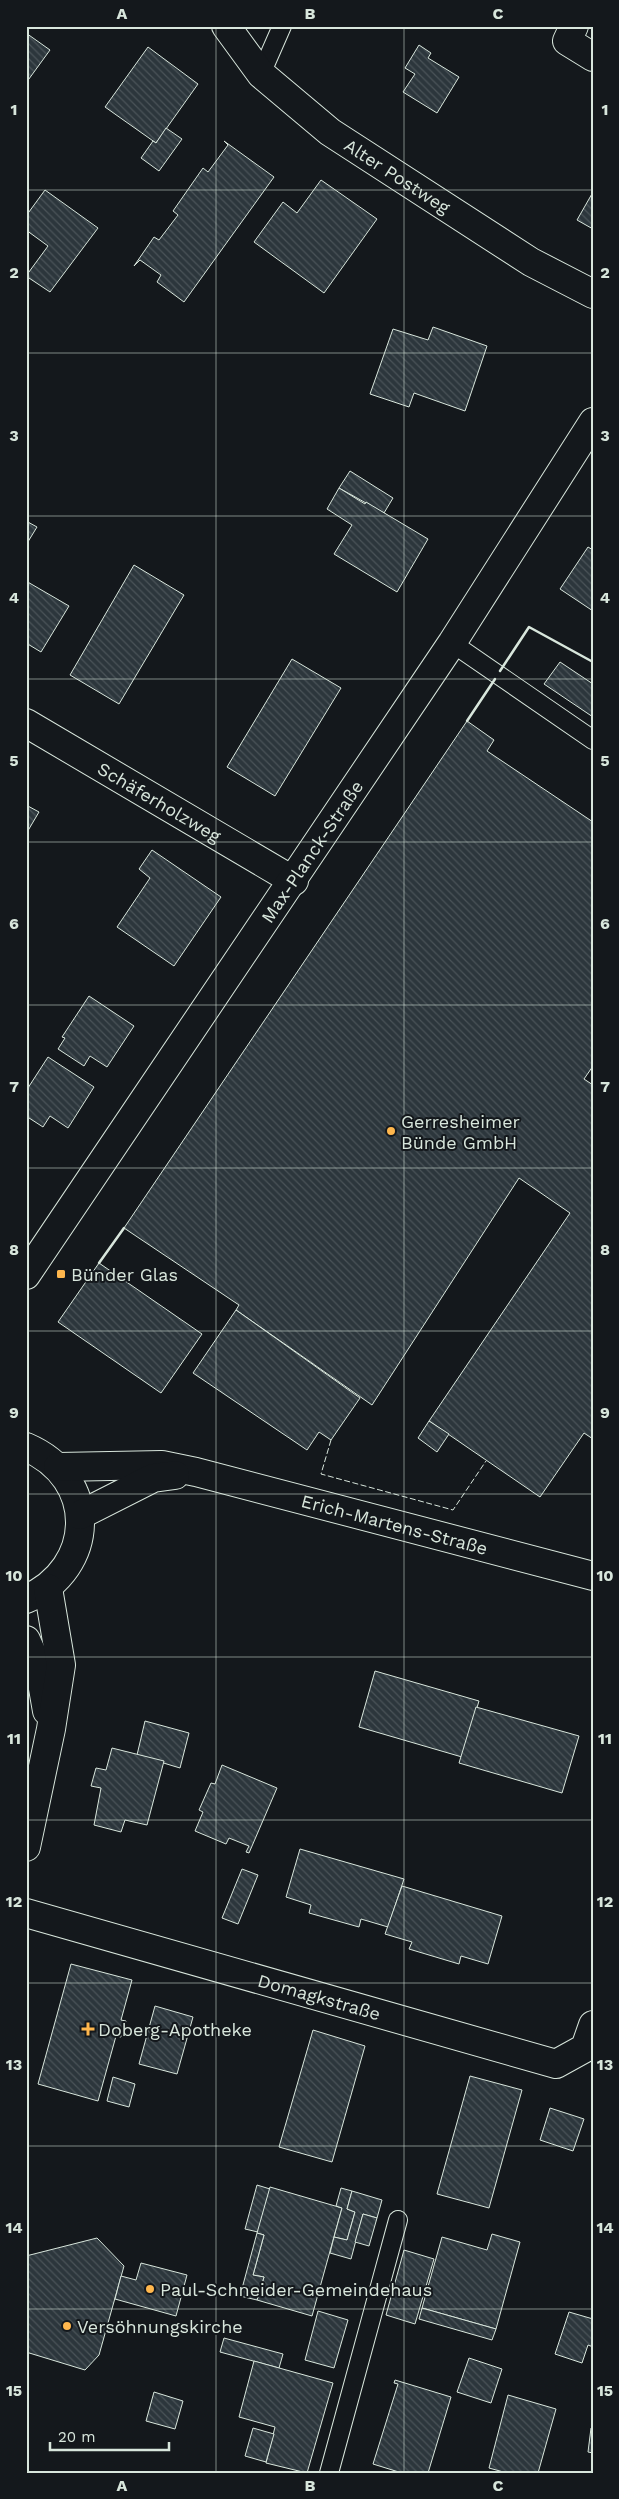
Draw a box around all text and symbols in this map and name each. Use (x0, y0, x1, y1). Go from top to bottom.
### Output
text: A (117, 4, 128, 23)
text: B (305, 4, 316, 23)
text: C (493, 4, 504, 23)
text: 1 (11, 100, 17, 119)
text: 1 (602, 100, 608, 119)
street label: Alter Postweg (341, 134, 455, 218)
text: 2 (9, 263, 19, 282)
text: 2 (600, 263, 610, 282)
text: 3 (9, 426, 19, 445)
text: 3 (600, 426, 610, 445)
text: 4 (9, 588, 19, 607)
text: 4 (600, 588, 610, 607)
text: 5 (9, 751, 19, 770)
text: 5 (600, 751, 610, 770)
street label: Schäferholzweg (94, 757, 225, 846)
street label: Max-Planck-Straße (256, 776, 367, 926)
text: 6 (9, 914, 19, 933)
text: 6 (600, 914, 610, 933)
text: 7 (9, 1077, 19, 1096)
text: 7 (600, 1077, 610, 1096)
place label: Gerresheimer Bünde GmbH (401, 1111, 520, 1153)
marker: Gerresheimer Bünde GmbH (385, 1125, 397, 1137)
text: 8 (9, 1240, 19, 1259)
text: 8 (600, 1240, 610, 1259)
place label: Bünder Glas (71, 1264, 178, 1285)
marker: Bünder Glas (55, 1268, 67, 1280)
text: 9 (9, 1403, 19, 1422)
text: 9 (600, 1403, 610, 1422)
street label: Erich-Martens-Straße (299, 1490, 490, 1558)
text: 10 (5, 1566, 23, 1585)
text: 10 (596, 1566, 614, 1585)
text: 11 (7, 1729, 21, 1748)
text: 11 (598, 1729, 612, 1748)
text: 12 (6, 1892, 22, 1911)
text: 12 (597, 1892, 613, 1911)
street label: Domagkstraße (256, 1969, 383, 2024)
place label: Doberg-Apotheke (98, 2019, 252, 2040)
marker: Doberg-Apotheke (82, 2023, 94, 2035)
text: 13 (6, 2055, 22, 2074)
text: 13 (597, 2055, 613, 2074)
text: 14 (5, 2218, 23, 2237)
text: 14 (596, 2218, 614, 2237)
place label: Paul-Schneider-Gemeindehaus (160, 2279, 432, 2300)
marker: Paul-Schneider-Gemeindehaus (144, 2283, 156, 2295)
place label: Versöhnungskirche (77, 2316, 243, 2337)
marker: Versöhnungskirche (61, 2320, 73, 2332)
text: 15 (6, 2381, 22, 2400)
text: 15 (597, 2381, 613, 2400)
scale bar (50, 2419, 169, 2451)
text: 20 m (58, 2428, 96, 2446)
text: A (117, 2476, 128, 2495)
text: B (305, 2476, 316, 2495)
text: C (493, 2476, 504, 2495)

